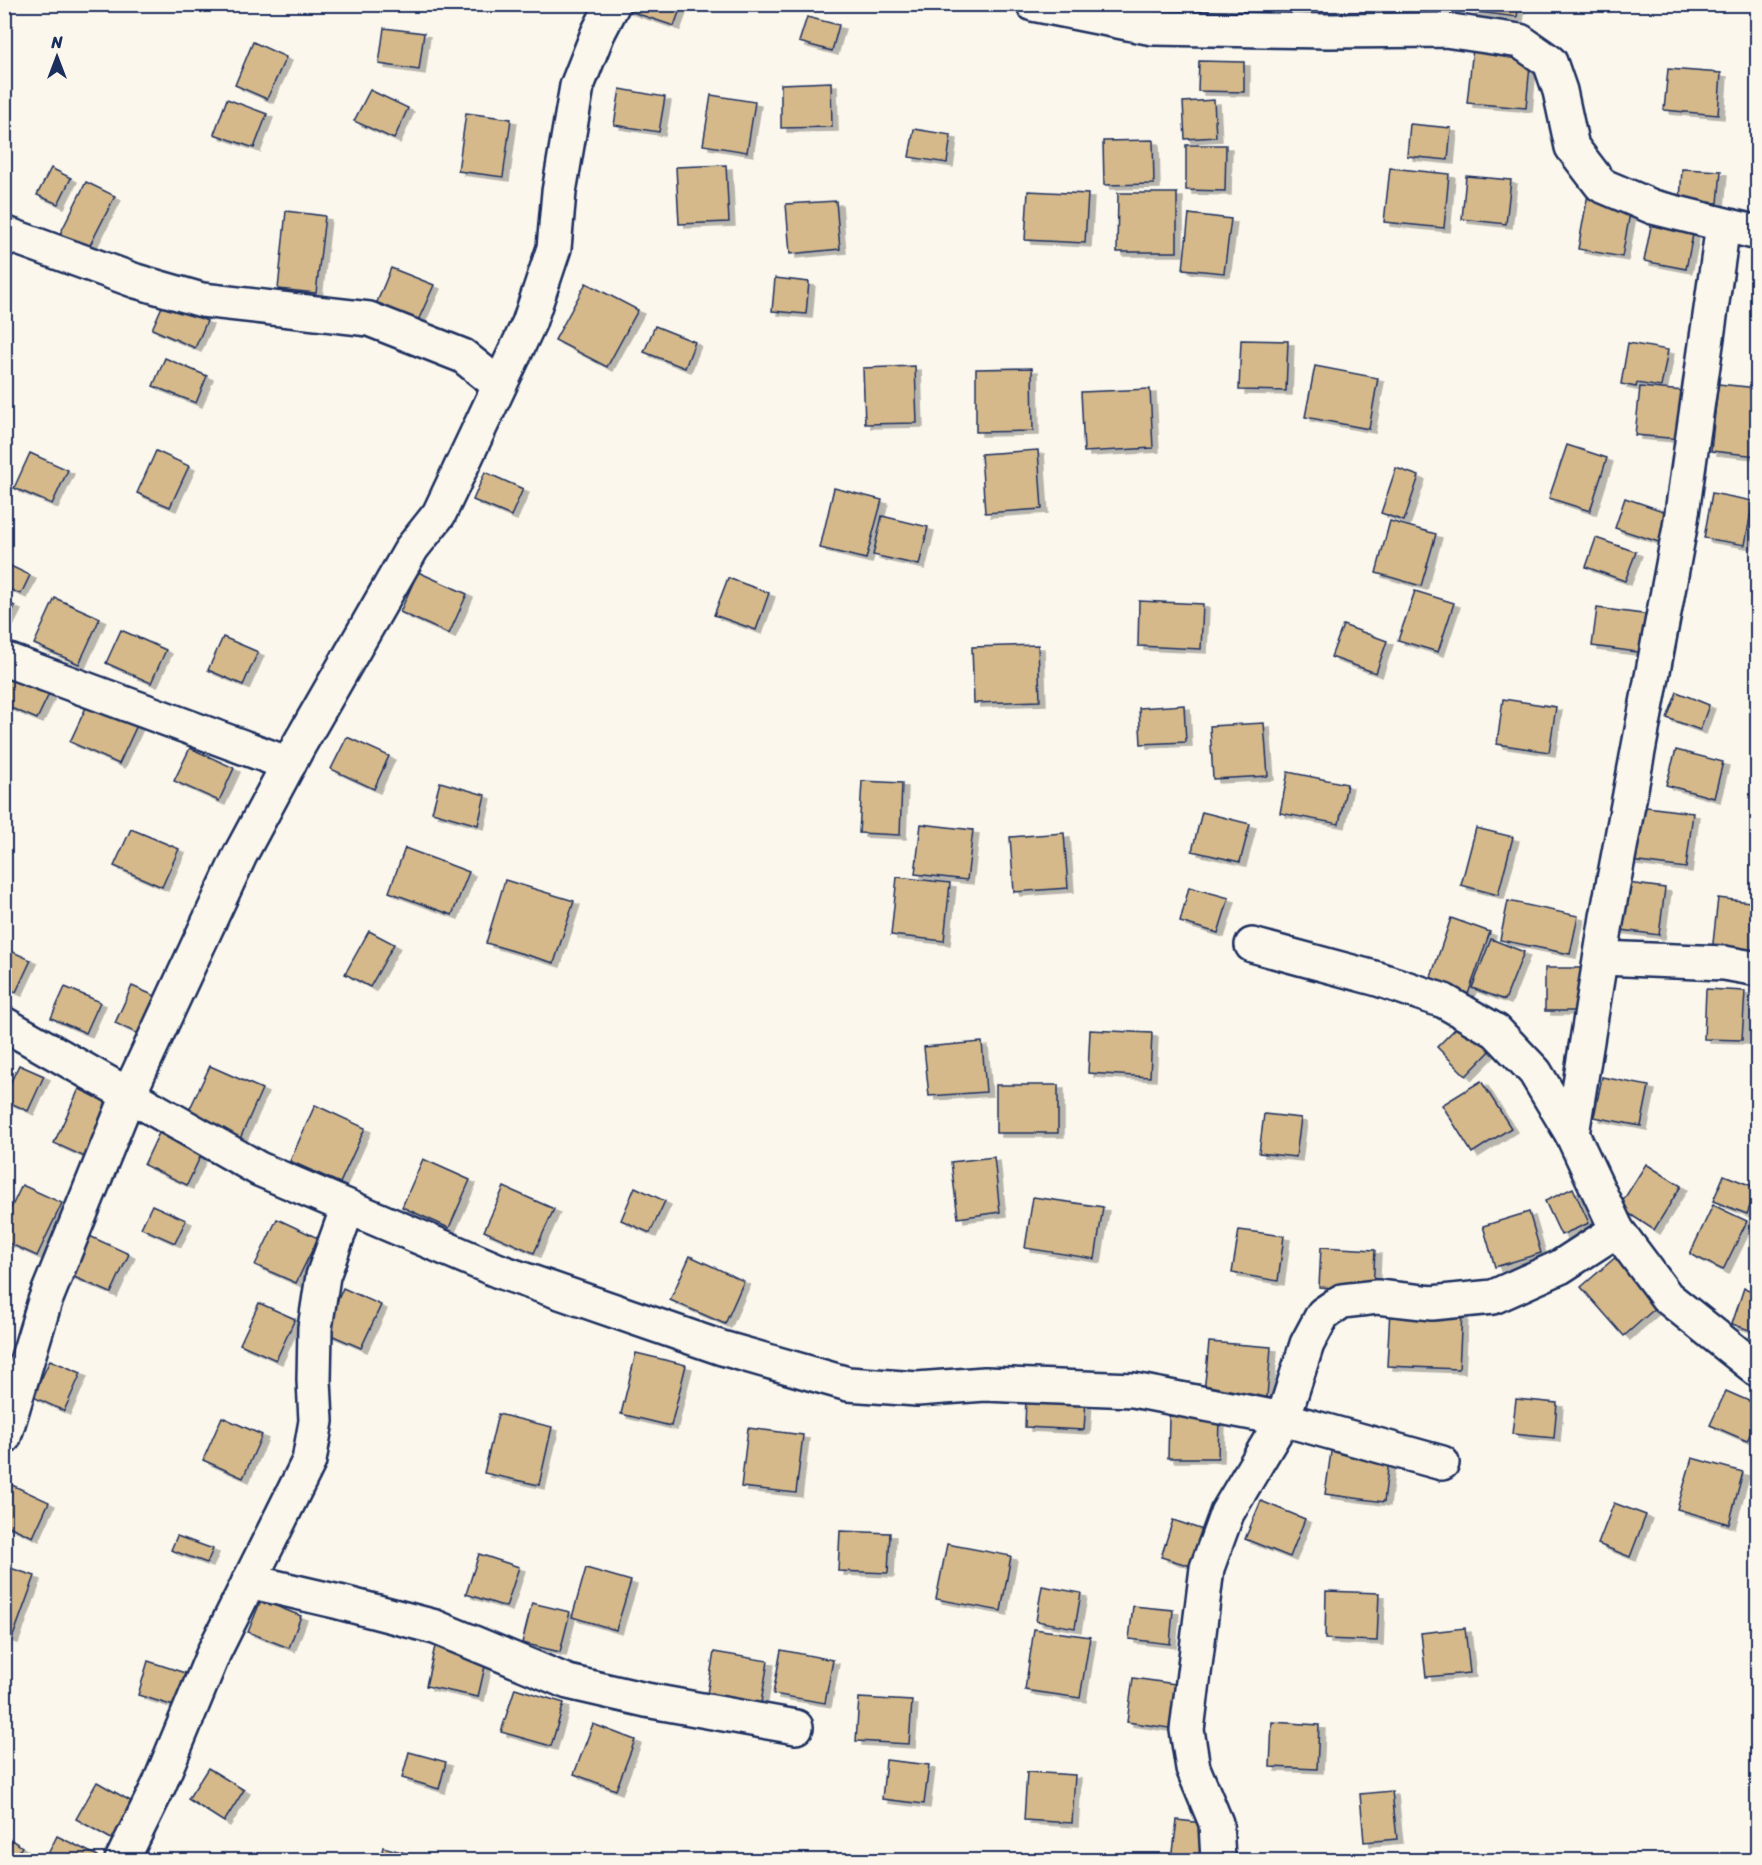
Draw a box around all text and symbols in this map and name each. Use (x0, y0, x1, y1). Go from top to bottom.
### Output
north arrow (27, 27, 87, 87)
text: N (50, 28, 63, 57)

